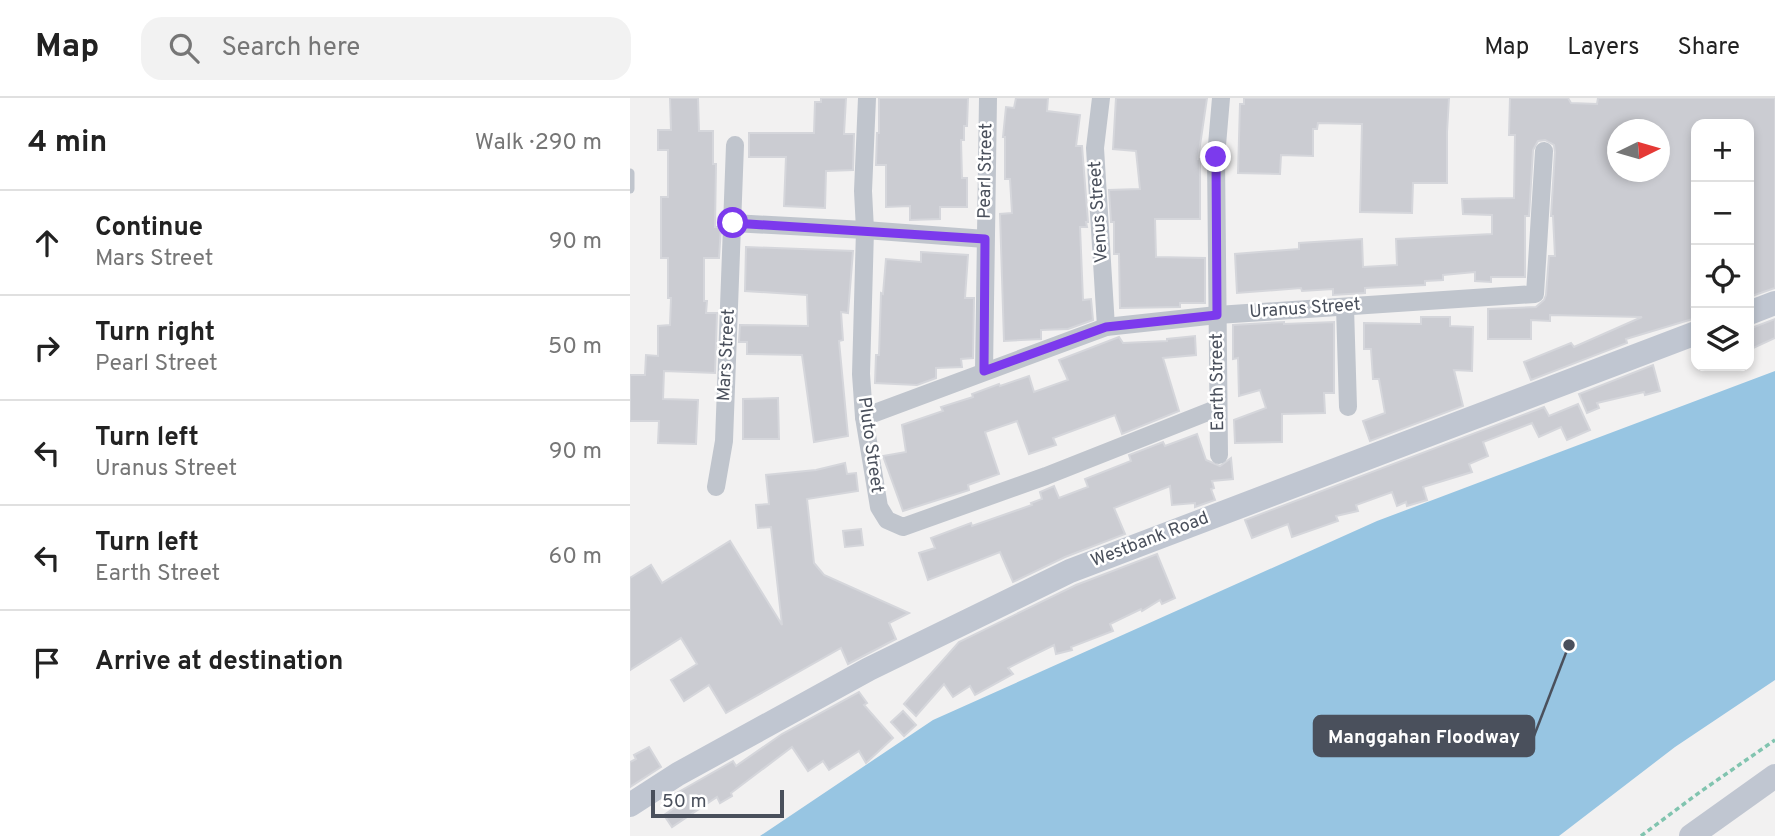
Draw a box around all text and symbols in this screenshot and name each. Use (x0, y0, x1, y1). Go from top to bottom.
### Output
search box (141, 17, 631, 80)
text: Map (35, 27, 99, 69)
icon: search (165, 29, 203, 67)
text: Search here (221, 32, 360, 65)
text: Map (1484, 33, 1529, 63)
text: Layers (1567, 33, 1639, 63)
text: Share (1677, 33, 1740, 63)
north arrow (1607, 119, 1670, 182)
map controls (1691, 119, 1754, 371)
button: + (1691, 119, 1754, 182)
street label: Pearl Street (974, 123, 998, 219)
text: 4 min (28, 125, 107, 162)
text: Walk · 290 m (475, 129, 602, 158)
route end (1200, 141, 1231, 172)
street label: Venus Street (1084, 160, 1114, 264)
button: − (1691, 182, 1754, 245)
route start (717, 207, 748, 238)
text: Continue (95, 212, 203, 245)
icon: ahead (28, 224, 66, 262)
text: 90 m (549, 228, 602, 257)
text: Mars Street (95, 245, 213, 274)
button: locate (1691, 245, 1754, 308)
street label: Uranus Street (1249, 294, 1361, 324)
street label: Mars Street (713, 308, 741, 402)
button: layers (1691, 308, 1754, 371)
text: Turn right (95, 317, 215, 350)
icon: right (28, 329, 66, 367)
text: 50 m (548, 333, 602, 362)
street label: Earth Street (1206, 333, 1230, 431)
text: Pearl Street (95, 350, 218, 379)
street label: Pluto Street (852, 396, 888, 494)
text: Turn left (95, 422, 199, 455)
icon: left (28, 434, 66, 472)
text: 90 m (549, 438, 602, 467)
text: Uranus Street (95, 455, 237, 484)
street label: Westbank Road (1088, 507, 1212, 573)
text: Turn left (95, 527, 199, 560)
icon: left (28, 539, 66, 577)
text: 60 m (549, 543, 602, 572)
text: Earth Street (95, 560, 220, 589)
icon: arrive (28, 644, 66, 682)
text: Arrive at destination (95, 646, 343, 679)
callout: Manggahan Floodway (1314, 716, 1534, 756)
text: Manggahan Floodway (1328, 726, 1520, 750)
scale bar (651, 787, 784, 819)
text: 50 m (662, 790, 707, 814)

